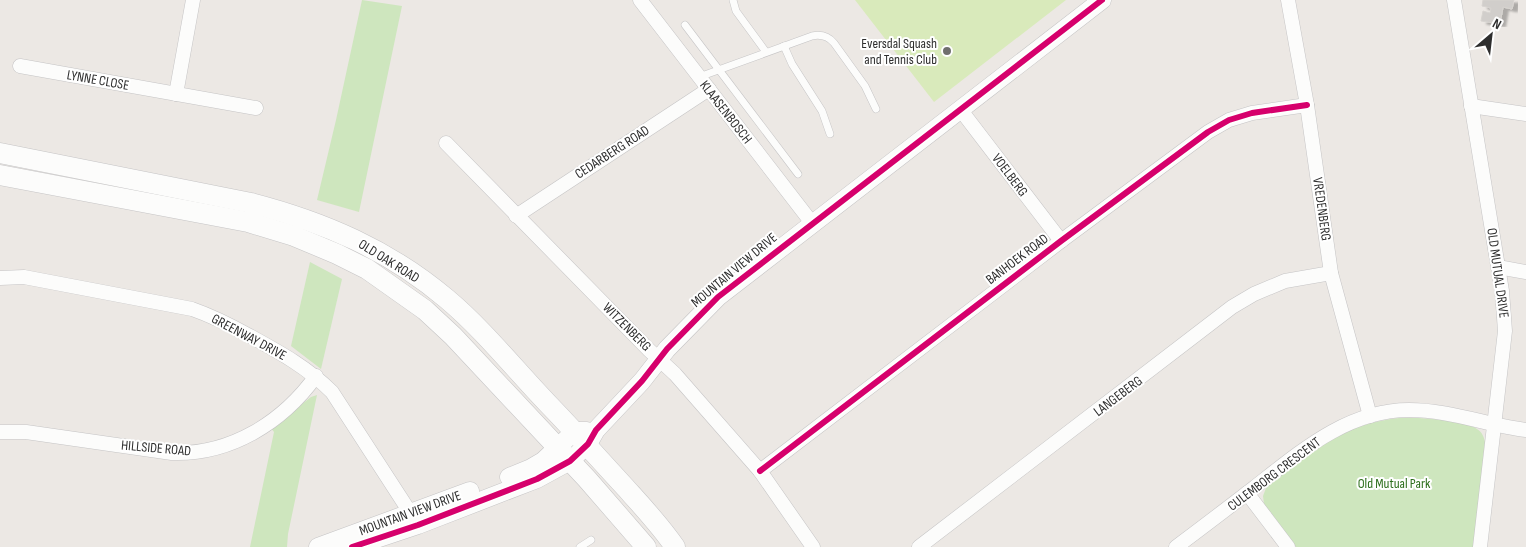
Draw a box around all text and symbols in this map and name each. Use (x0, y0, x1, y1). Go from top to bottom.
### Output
north arrow (1466, 10, 1516, 60)
text: N (1490, 15, 1504, 33)
place label: Eversdal Squash and Tennis Club (861, 35, 937, 68)
marker: Eversdal Squash and Tennis Club (941, 45, 953, 57)
street label: LYNNE CLOSE (66, 66, 131, 94)
street label: KLAASENBOSCH (696, 77, 756, 147)
street label: CEDARBERG ROAD (572, 122, 653, 182)
street label: VOELBERG (988, 150, 1032, 200)
street label: VREDENBERG (1309, 176, 1335, 242)
street label: OLD MUTUAL DRIVE (1483, 227, 1513, 319)
street label: MOUNTAIN VIEW DRIVE (688, 229, 781, 311)
street label: BANHOEK ROAD (982, 230, 1052, 288)
street label: OLD OAK ROAD (355, 236, 423, 286)
street label: WITZENBERG (599, 299, 655, 355)
street label: GREENWAY DRIVE (209, 310, 290, 364)
street label: LANGEBERG (1090, 372, 1146, 420)
street label: CULEMBORG CRESCENT (1224, 433, 1324, 515)
street label: HILLSIDE ROAD (120, 436, 192, 460)
park label: Old Mutual Park (1358, 475, 1431, 492)
street label: MOUNTAIN VIEW DRIVE (357, 487, 463, 539)

